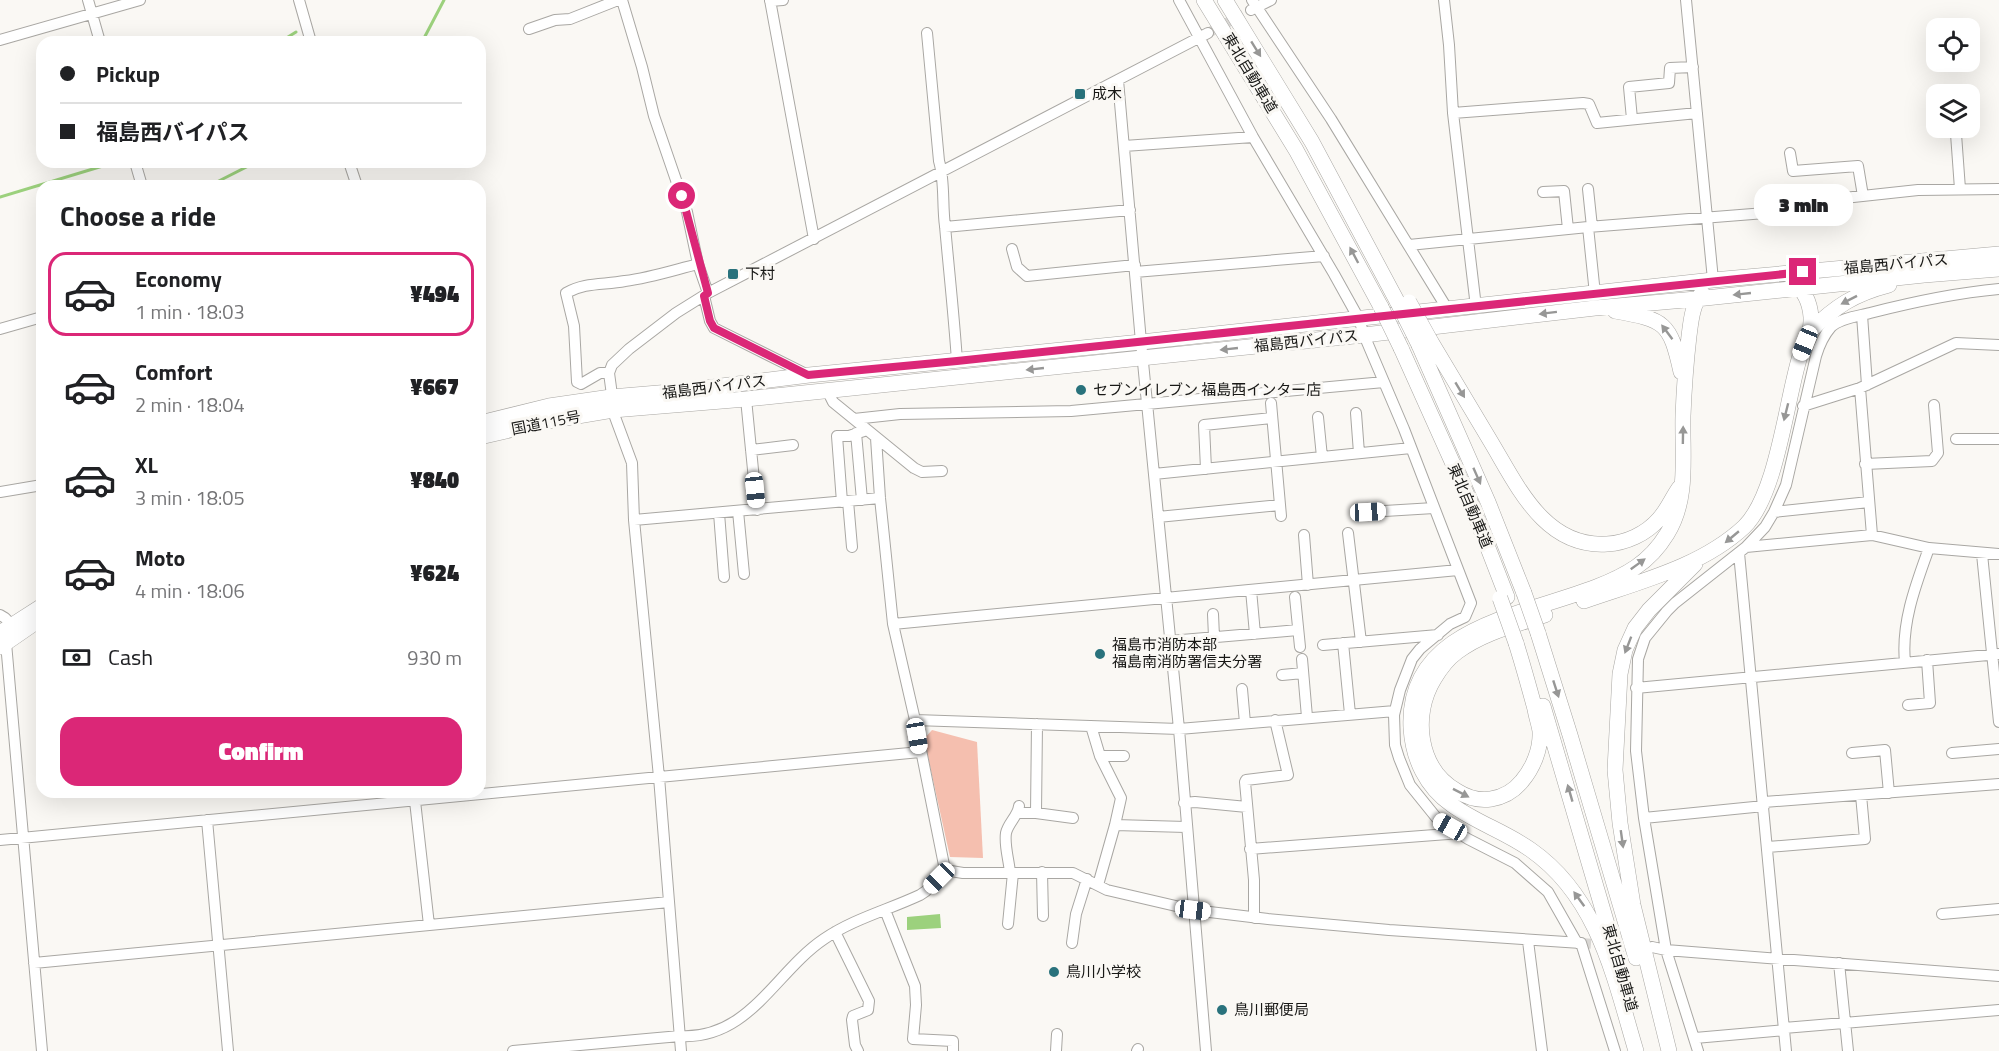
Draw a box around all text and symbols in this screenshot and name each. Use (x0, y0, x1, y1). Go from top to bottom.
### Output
map controls (1926, 18, 1980, 138)
button: locate (1926, 18, 1980, 72)
street label: 東北自動車道 (1217, 28, 1283, 117)
one-way arrow (1251, 41, 1262, 57)
text: Pickup (96, 57, 160, 91)
place label: 成木 (1092, 82, 1122, 105)
button: layers (1926, 84, 1980, 138)
marker: 成木 (1073, 87, 1087, 101)
text: 福島西バイパス (96, 115, 250, 149)
route start (668, 182, 695, 209)
callout: 3 min (1754, 185, 1852, 227)
text: 3 min (1779, 189, 1828, 220)
text: Choose a ride (60, 195, 216, 236)
one-way arrow (1349, 247, 1359, 264)
street label: 福島西バイパス (1843, 247, 1949, 280)
route end (1789, 258, 1816, 285)
text: Economy (135, 262, 222, 296)
place label: 下村 (745, 262, 775, 285)
icon: car (63, 267, 117, 321)
marker: 下村 (726, 267, 740, 281)
text: ¥494 (410, 277, 459, 311)
one-way arrow (1732, 289, 1751, 299)
text: 1 min · 18:03 (135, 296, 245, 327)
one-way arrow (1840, 296, 1857, 305)
one-way arrow (1538, 308, 1557, 318)
car (1790, 323, 1820, 363)
street label: 福島西バイパス (1253, 324, 1359, 357)
one-way arrow (1661, 324, 1673, 340)
one-way arrow (1219, 344, 1238, 354)
text: Comfort (135, 355, 213, 389)
icon: car (63, 360, 117, 414)
one-way arrow (1025, 364, 1044, 374)
street label: 福島西バイパス (661, 369, 767, 404)
text: ¥667 (410, 370, 459, 404)
place label: セブンイレブン 福島西インター店 (1093, 378, 1321, 401)
one-way arrow (1454, 382, 1465, 398)
marker: セブンイレブン 福島西インター店 (1074, 383, 1088, 397)
text: 2 min · 18:04 (135, 389, 245, 420)
one-way arrow (1781, 403, 1791, 421)
street label: 国道115号 (509, 405, 583, 440)
one-way arrow (1678, 426, 1688, 445)
text: XL (135, 448, 158, 482)
icon: car (63, 453, 117, 507)
street label: 東北自動車道 (1442, 460, 1499, 552)
text: ¥840 (410, 463, 459, 497)
one-way arrow (1472, 467, 1481, 484)
car (744, 471, 766, 509)
text: 3 min · 18:05 (135, 482, 245, 513)
car (1350, 502, 1386, 522)
one-way arrow (1724, 530, 1739, 543)
text: Moto (135, 541, 185, 575)
icon: car (63, 546, 117, 600)
text: ¥624 (410, 556, 459, 590)
one-way arrow (1630, 558, 1646, 571)
text: 4 min · 18:06 (135, 575, 245, 606)
place label: 福島市消防本部 福島南消防署信夫分署 (1112, 633, 1262, 673)
one-way arrow (1622, 637, 1632, 655)
text: Cash (108, 640, 153, 674)
icon: cash (60, 641, 93, 674)
text: 930 m (407, 642, 462, 673)
marker: 福島市消防本部 福島南消防署信夫分署 (1093, 647, 1107, 661)
one-way arrow (1551, 680, 1561, 698)
button: Confirm (60, 717, 462, 786)
car (905, 717, 929, 755)
one-way arrow (1565, 784, 1574, 802)
one-way arrow (1453, 789, 1470, 798)
car (1430, 810, 1470, 844)
one-way arrow (1617, 829, 1626, 848)
car (920, 859, 958, 897)
one-way arrow (1573, 891, 1585, 907)
car (1174, 899, 1212, 921)
street label: 東北自動車道 (1597, 921, 1644, 1014)
place label: 鳥川小学校 (1066, 960, 1141, 983)
marker: 鳥川小学校 (1047, 965, 1061, 979)
place label: 鳥川郵便局 (1234, 998, 1309, 1021)
marker: 鳥川郵便局 (1215, 1003, 1229, 1017)

